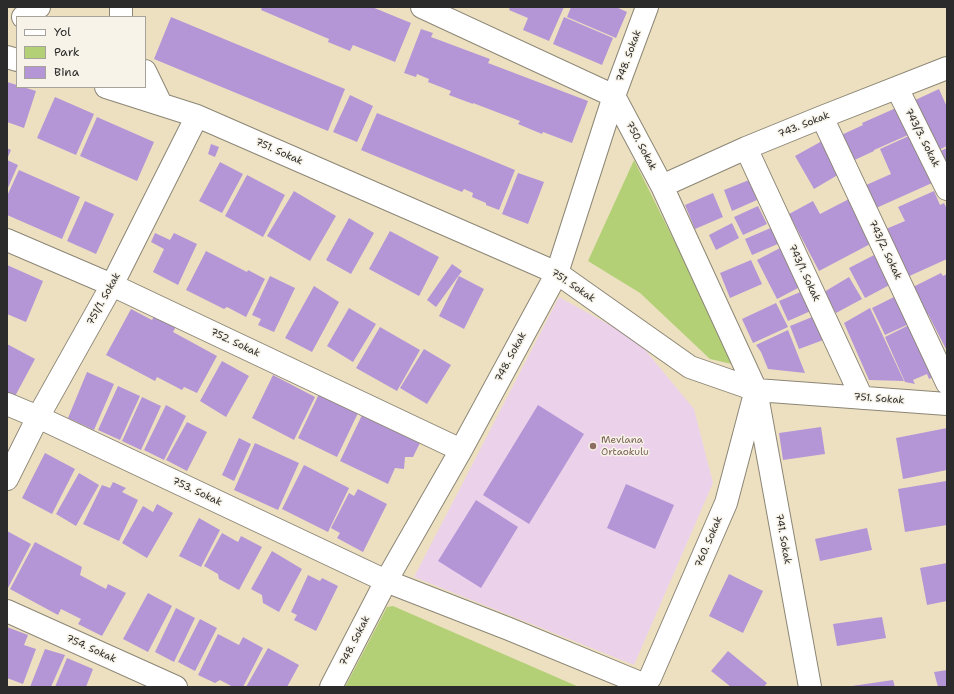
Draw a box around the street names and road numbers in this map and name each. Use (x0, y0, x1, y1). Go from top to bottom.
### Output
street label: 748. Sokak (614, 28, 644, 84)
street label: 743/3. Sokak (902, 107, 942, 169)
street label: 743. Sokak (777, 109, 831, 141)
street label: 750. Sokak (623, 119, 659, 173)
street label: 751. Sokak (253, 136, 305, 168)
street label: 743/2. Sokak (866, 218, 904, 282)
street label: 743/1. Sokak (786, 243, 822, 303)
street label: 751. Sokak (549, 267, 597, 305)
street label: 751/1. Sokak (85, 271, 123, 327)
street label: 752. Sokak (208, 326, 262, 360)
street label: 748. Sokak (493, 330, 529, 384)
street label: 751. Sokak (853, 391, 905, 407)
street label: 753. Sokak (170, 475, 224, 509)
street label: 741. Sokak (773, 513, 793, 565)
street label: 760. Sokak (693, 515, 725, 569)
street label: 748. Sokak (337, 614, 373, 668)
street label: 754. Sokak (64, 633, 118, 665)

